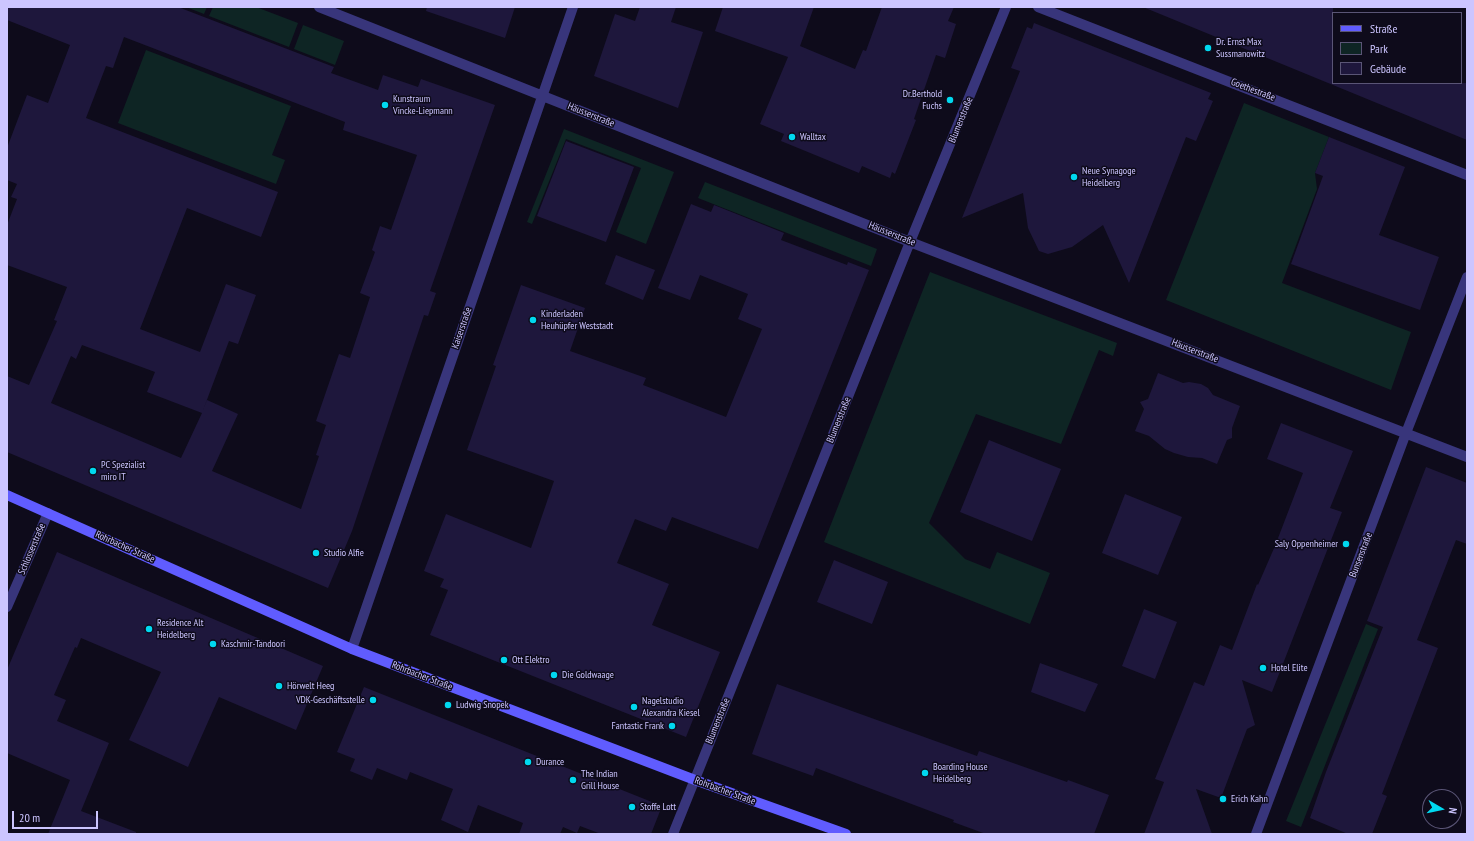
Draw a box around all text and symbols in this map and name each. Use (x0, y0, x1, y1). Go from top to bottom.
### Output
legend (1332, 12, 1462, 84)
text: Straße (1370, 21, 1397, 36)
place label: Dr. Ernst Max Sussmanowitz (1216, 36, 1265, 60)
text: Park (1370, 41, 1388, 56)
marker: Dr. Ernst Max Sussmanowitz (1203, 43, 1213, 53)
text: Gebäude (1370, 61, 1406, 76)
street label: Goethestraße (1229, 76, 1277, 104)
place label: Dr.Berthold Fuchs (903, 88, 942, 112)
place label: Kunstraum Vincke-Liepmann (393, 93, 453, 116)
marker: Dr.Berthold Fuchs (945, 95, 955, 105)
street label: Blumenstraße (946, 95, 976, 145)
marker: Kunstraum Vincke-Liepmann (380, 100, 390, 110)
street label: Häusserstraße (566, 100, 616, 130)
place label: Walltax (800, 131, 826, 143)
marker: Walltax (787, 132, 797, 142)
place label: Neue Synagoge Heidelberg (1082, 165, 1136, 188)
marker: Neue Synagoge Heidelberg (1069, 172, 1079, 182)
street label: Häusserstraße (867, 219, 917, 249)
street label: Kaiserstraße (449, 306, 475, 350)
place label: Kinderladen Heuhüpfer Weststadt (541, 308, 613, 332)
marker: Kinderladen Heuhüpfer Weststadt (528, 315, 538, 325)
street label: Häusserstraße (1170, 337, 1220, 365)
street label: Blumenstraße (824, 395, 854, 445)
place label: PC Spezialist miro IT (101, 459, 145, 482)
marker: PC Spezialist miro IT (88, 466, 98, 476)
street label: Schlosserstraße (16, 522, 48, 576)
street label: Rohrbacher Straße (93, 529, 157, 565)
street label: Bunsenstraße (1347, 531, 1375, 579)
place label: Saly Oppenheimer (1275, 538, 1338, 550)
marker: Saly Oppenheimer (1341, 539, 1351, 549)
place label: Studio Alfie (324, 547, 364, 559)
marker: Studio Alfie (311, 548, 321, 558)
place label: Residence Alt Heidelberg (157, 617, 203, 640)
marker: Residence Alt Heidelberg (144, 624, 154, 634)
place label: Kaschmir-Tandoori (221, 638, 285, 650)
marker: Kaschmir-Tandoori (208, 639, 218, 649)
place label: Ott Elektro (512, 654, 550, 666)
marker: Ott Elektro (499, 655, 509, 665)
street label: Rohrbacher Straße (390, 659, 454, 693)
place label: Hotel Elite (1271, 662, 1308, 674)
marker: Hotel Elite (1258, 663, 1268, 673)
place label: Die Goldwaage (562, 669, 614, 681)
marker: Die Goldwaage (549, 670, 559, 680)
place label: Hörwelt Heeg (287, 680, 334, 692)
marker: Hörwelt Heeg (274, 681, 284, 691)
place label: VDK-Geschäftsstelle (296, 694, 365, 706)
marker: VDK-Geschäftsstelle (368, 695, 378, 705)
place label: Nagelstudio Alexandra Kiesel (642, 695, 700, 718)
street label: Blumenstraße (703, 696, 733, 746)
place label: Ludwig Snopek (456, 699, 509, 711)
marker: Ludwig Snopek (443, 700, 453, 710)
marker: Nagelstudio Alexandra Kiesel (629, 702, 639, 712)
place label: Fantastic Frank (612, 720, 664, 732)
marker: Fantastic Frank (667, 721, 677, 731)
place label: Durance (536, 756, 564, 768)
marker: Durance (523, 757, 533, 767)
place label: Boarding House Heidelberg (933, 761, 988, 784)
place label: The Indian Grill House (581, 768, 619, 792)
marker: Boarding House Heidelberg (920, 768, 930, 778)
street label: Rohrbacher Straße (693, 774, 757, 808)
marker: The Indian Grill House (568, 775, 578, 785)
north arrow (1422, 789, 1462, 829)
place label: Erich Kahn (1231, 793, 1268, 805)
marker: Erich Kahn (1218, 794, 1228, 804)
place label: Stoffe Lott (640, 801, 676, 813)
marker: Stoffe Lott (627, 802, 637, 812)
scale bar (14, 803, 100, 829)
text: N (1445, 807, 1460, 815)
text: 20 m (19, 810, 40, 825)

